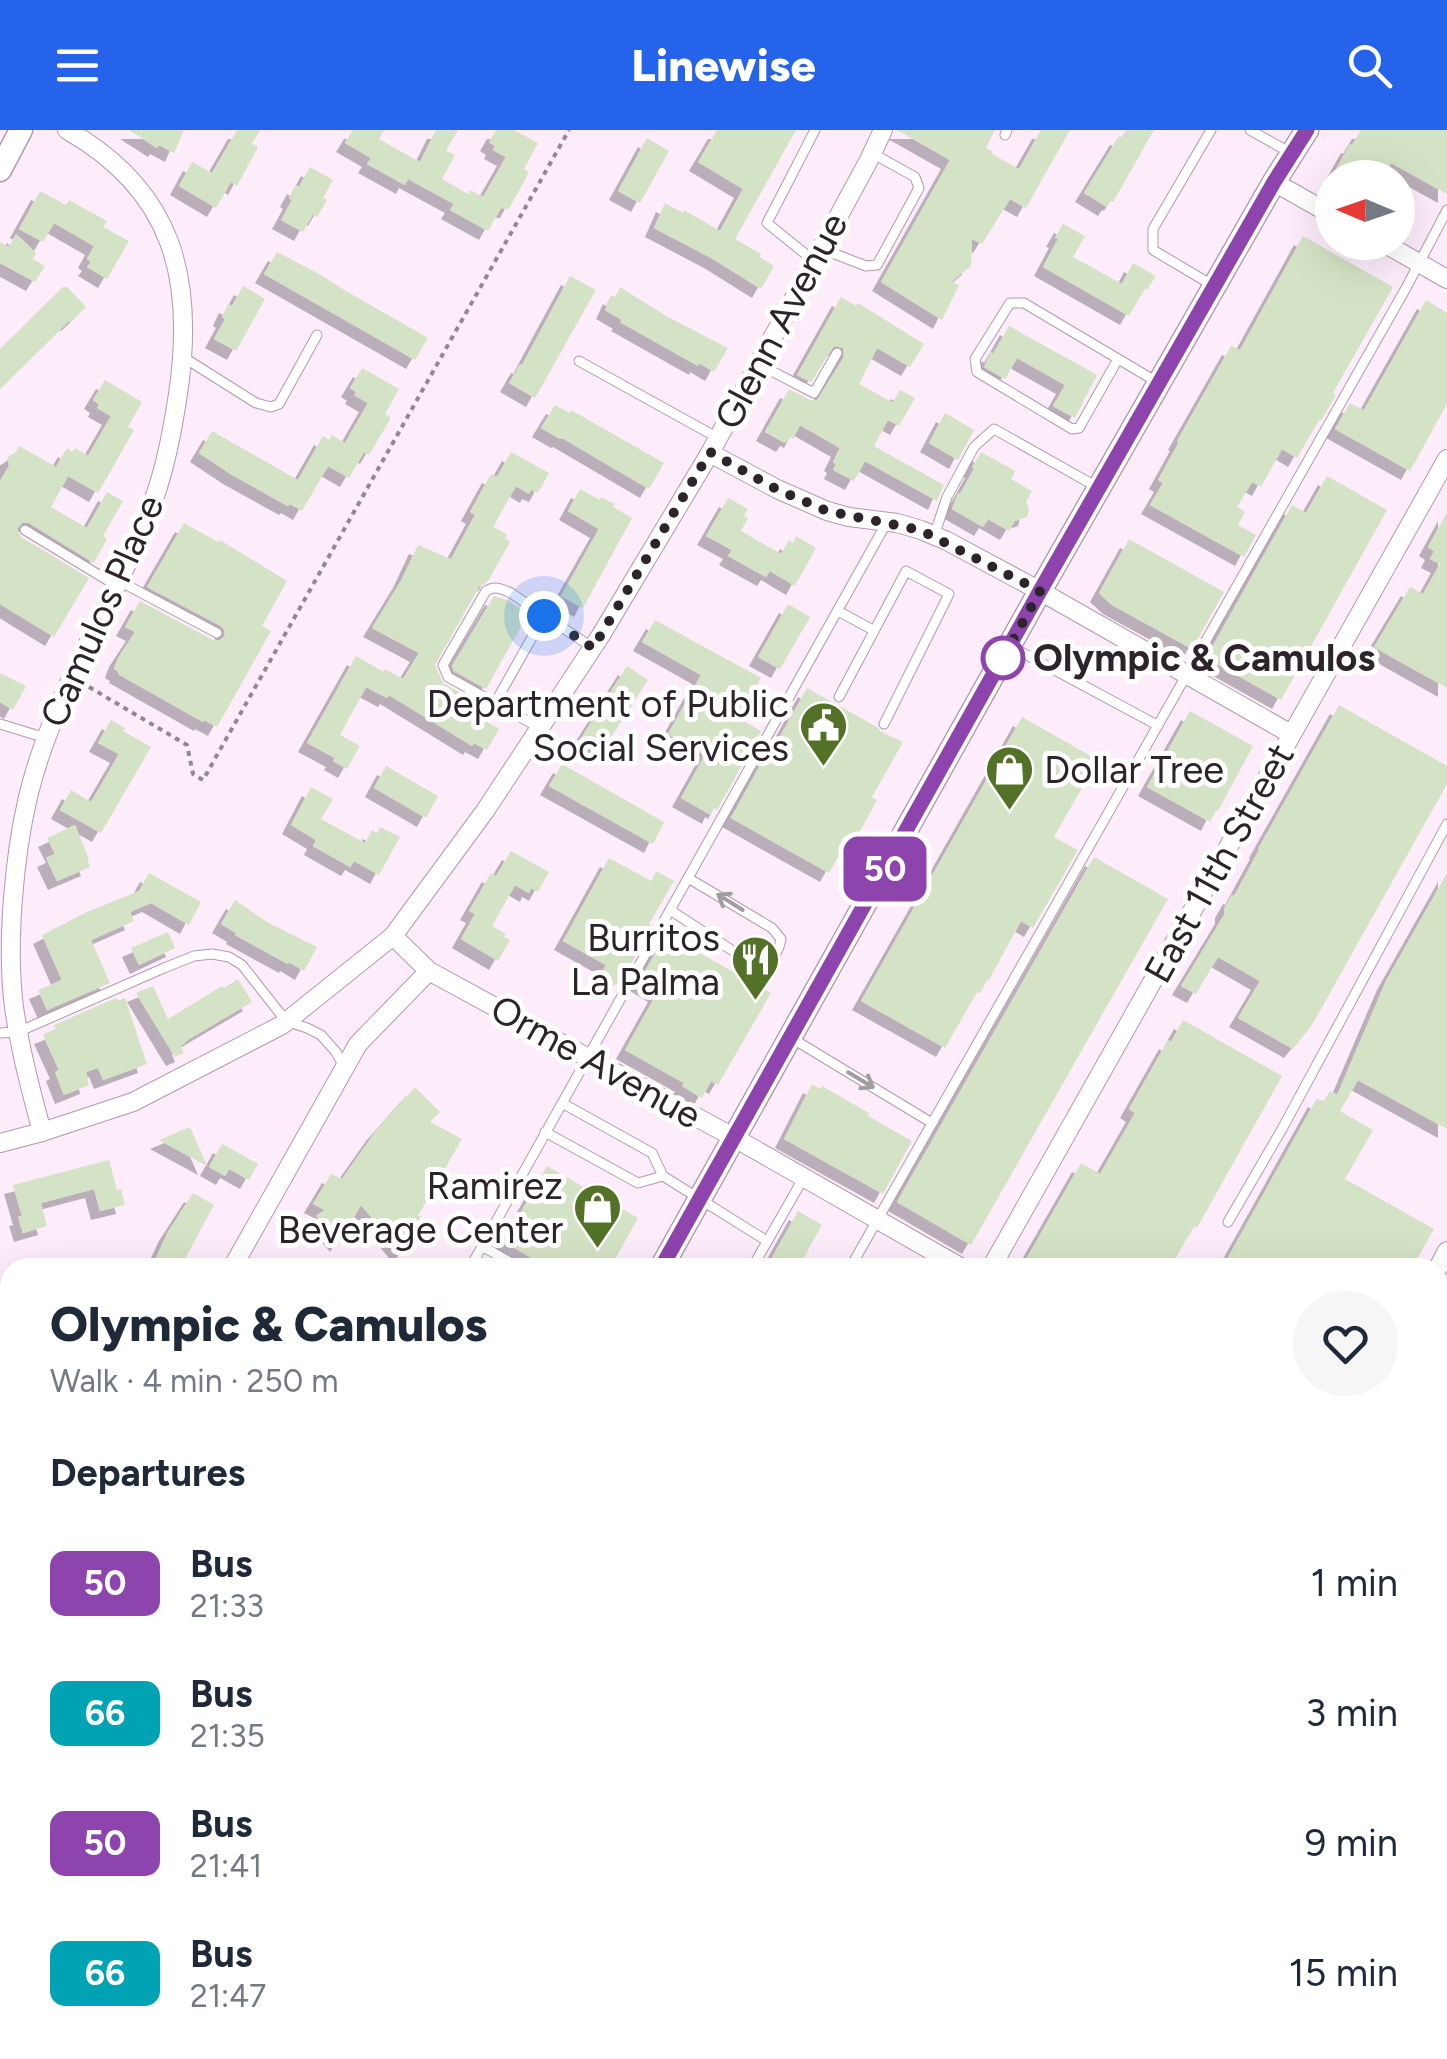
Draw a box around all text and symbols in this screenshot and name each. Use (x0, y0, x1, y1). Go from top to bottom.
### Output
icon: menu (50, 38, 105, 93)
text: Linewise (631, 38, 816, 92)
icon: search (1342, 38, 1397, 93)
north arrow (1315, 160, 1415, 260)
map controls (1315, 160, 1415, 260)
street label: Glenn Avenue (705, 205, 857, 437)
street label: Camulos Place (30, 488, 174, 734)
your location (519, 591, 569, 641)
place label: Olympic & Camulos (1033, 635, 1375, 681)
marker: Olympic & Camulos (982, 637, 1024, 679)
place label: Department of Public Social Services (427, 681, 789, 771)
public building icon: Department of Public Social Services (798, 700, 850, 768)
street label: East 11th Street (1134, 735, 1304, 991)
shop icon: Dollar Tree (983, 744, 1035, 812)
place label: Dollar Tree (1044, 747, 1224, 793)
line badge: 50 (840, 836, 930, 902)
text: 50 (863, 848, 907, 890)
one-way arrow (716, 892, 745, 913)
place label: Burritos La Palma (570, 915, 720, 1005)
restaurant icon: Burritos La Palma (729, 934, 781, 1002)
street label: Orme Avenue (483, 985, 709, 1139)
one-way arrow (846, 1070, 875, 1090)
place label: Ramirez Beverage Center (278, 1163, 563, 1253)
shop icon: Ramirez Beverage Center (572, 1182, 624, 1250)
button: heart (1293, 1291, 1398, 1396)
text: Olympic & Camulos (50, 1295, 488, 1353)
text: Walk · 4 min · 250 m (50, 1362, 338, 1400)
text: Departures (50, 1450, 245, 1496)
text: Bus (190, 1541, 253, 1587)
text: 1 min (1311, 1560, 1398, 1606)
text: 50 (83, 1562, 127, 1604)
text: 21:33 (190, 1587, 264, 1625)
text: Bus (190, 1671, 253, 1717)
text: 3 min (1306, 1690, 1398, 1736)
text: 66 (85, 1692, 125, 1734)
text: 21:35 (190, 1717, 265, 1755)
text: Bus (190, 1801, 253, 1847)
text: 9 min (1305, 1820, 1398, 1866)
text: 50 (83, 1822, 127, 1864)
text: 21:41 (190, 1847, 262, 1885)
text: Bus (190, 1931, 253, 1977)
text: 15 min (1289, 1950, 1398, 1996)
text: 66 (85, 1952, 125, 1994)
text: 21:47 (190, 1977, 266, 2015)

